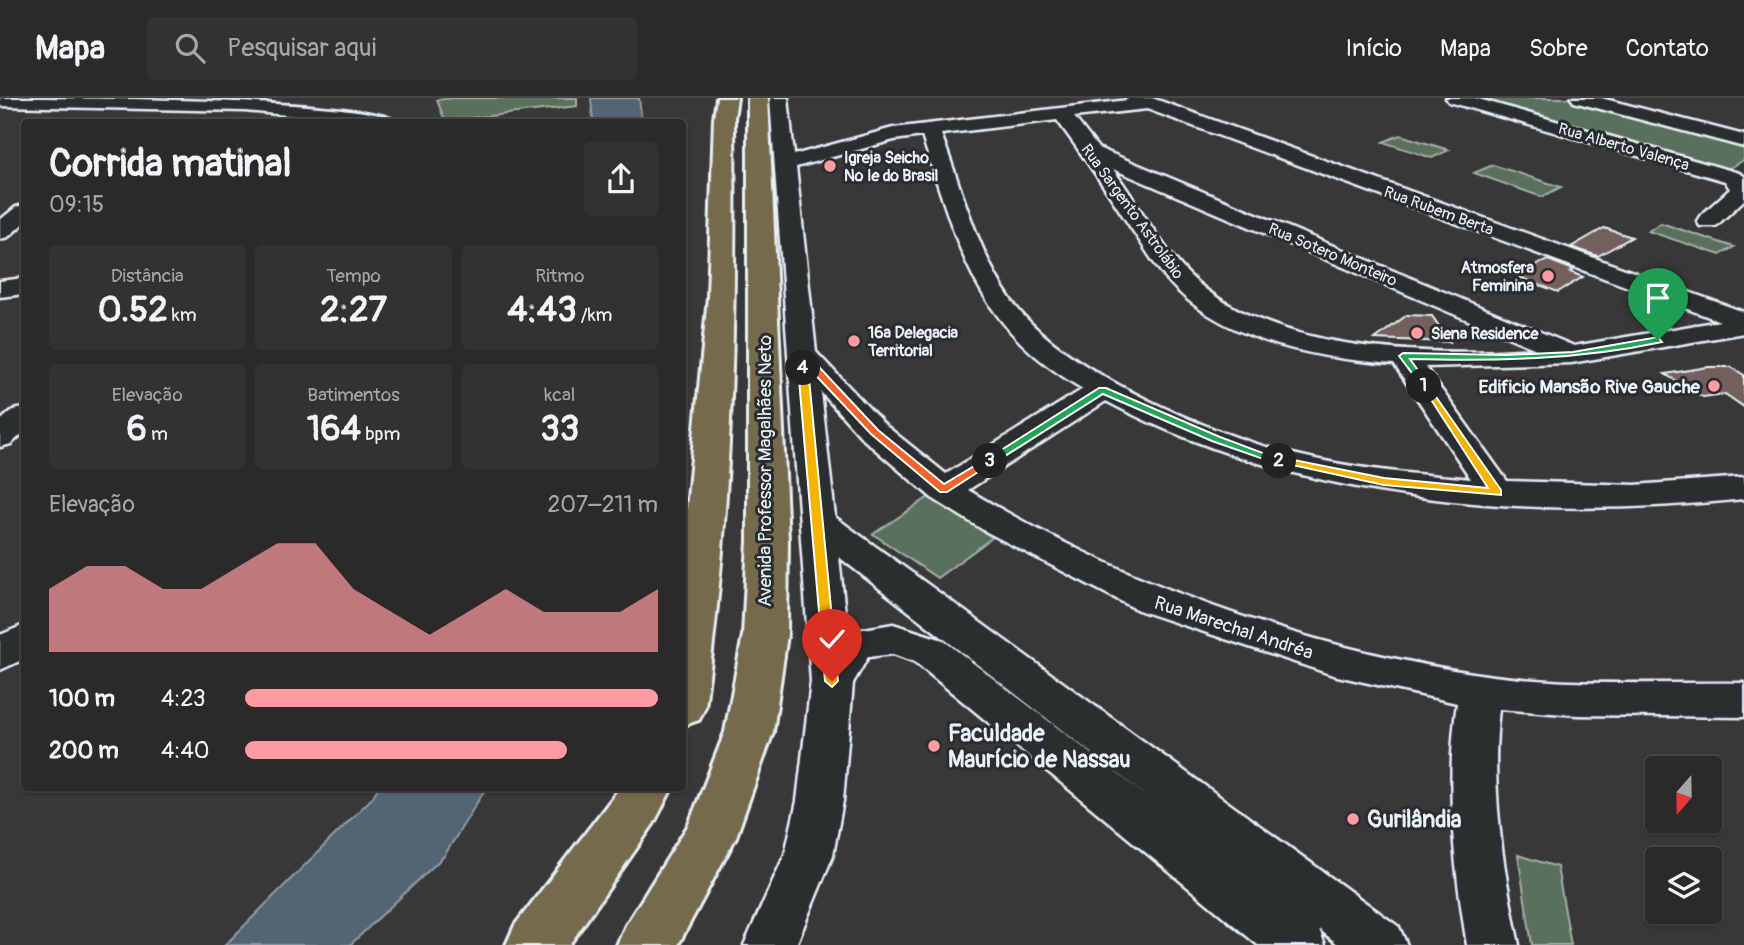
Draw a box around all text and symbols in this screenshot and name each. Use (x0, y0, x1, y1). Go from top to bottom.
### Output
search box (147, 17, 637, 80)
text: Mapa (35, 28, 105, 69)
icon: search (171, 29, 209, 67)
text: Pesquisar aqui (227, 32, 376, 64)
text: Início (1346, 34, 1402, 63)
text: Mapa (1440, 34, 1491, 63)
text: Sobre (1529, 34, 1588, 63)
text: Contato (1626, 34, 1709, 63)
street label: Rua Alberto Valença (1556, 119, 1692, 175)
text: Corrida matinal (49, 140, 291, 188)
street label: Rua Sargento Astrolábio (1076, 140, 1188, 283)
button: share (584, 142, 658, 216)
place label: Igreja Seicho No Ie do Brasil (844, 148, 939, 186)
marker: Igreja Seicho No Ie do Brasil (822, 158, 838, 174)
street label: Rua Rubem Berta (1381, 182, 1496, 240)
text: 09:15 (49, 190, 104, 219)
street label: Rua Sotero Monteiro (1265, 219, 1400, 291)
place label: Atmosfera Feminina (1461, 258, 1535, 296)
text: Distância (111, 264, 184, 288)
text: Tempo (326, 264, 381, 288)
text: Ritmo (535, 264, 584, 288)
marker: Atmosfera Feminina (1540, 268, 1556, 284)
pin (1628, 268, 1688, 340)
icon: arrive (1639, 279, 1677, 317)
text: 0.52 (98, 288, 168, 332)
text: 2:27 (320, 288, 387, 332)
text: 4:43 (507, 288, 577, 332)
text: km (168, 303, 197, 327)
text: /km (577, 303, 612, 327)
place label: 16ª Delegacia Territorial (867, 323, 959, 361)
place label: Siena Residence (1431, 324, 1540, 344)
marker: Siena Residence (1409, 325, 1425, 341)
marker: 16ª Delegacia Territorial (846, 333, 862, 349)
street label: Avenida Professor Magalhães Neto (753, 335, 777, 607)
pin: 4 (786, 350, 820, 386)
text: 4 (797, 355, 808, 379)
pin: 1 (1406, 368, 1442, 404)
text: 1 (1420, 373, 1427, 397)
place label: Edificio Mansão Rive Gauche (1478, 375, 1701, 399)
marker: Edificio Mansão Rive Gauche (1706, 378, 1722, 394)
text: Elevação (112, 383, 183, 407)
text: Batimentos (307, 383, 400, 407)
text: kcal (544, 383, 575, 407)
text: 6 (126, 407, 147, 451)
text: 164 (307, 407, 361, 451)
text: 33 (540, 407, 579, 451)
text: m (147, 422, 168, 446)
text: bpm (361, 422, 400, 446)
pin: 3 (972, 444, 1007, 478)
pin: 2 (1262, 444, 1296, 478)
text: 3 (984, 448, 995, 472)
text: 2 (1273, 448, 1284, 472)
text: Elevação (49, 490, 135, 519)
text: 207–211 m (547, 490, 658, 519)
street label: Rua Marechal Andréa (1151, 591, 1316, 665)
pin (802, 609, 862, 681)
icon: check (813, 620, 851, 658)
text: 100 m (49, 684, 115, 713)
text: 4:23 (161, 684, 205, 713)
place label: Faculdade Maurício de Nassau (948, 719, 1131, 774)
text: 200 m (49, 736, 119, 765)
text: 4:40 (161, 736, 210, 765)
marker: Faculdade Maurício de Nassau (926, 738, 942, 754)
north arrow (1645, 756, 1722, 833)
map controls (1645, 756, 1722, 924)
place label: Gurilândia (1367, 805, 1462, 834)
marker: Gurilândia (1345, 811, 1361, 827)
button: layers (1645, 847, 1722, 924)

